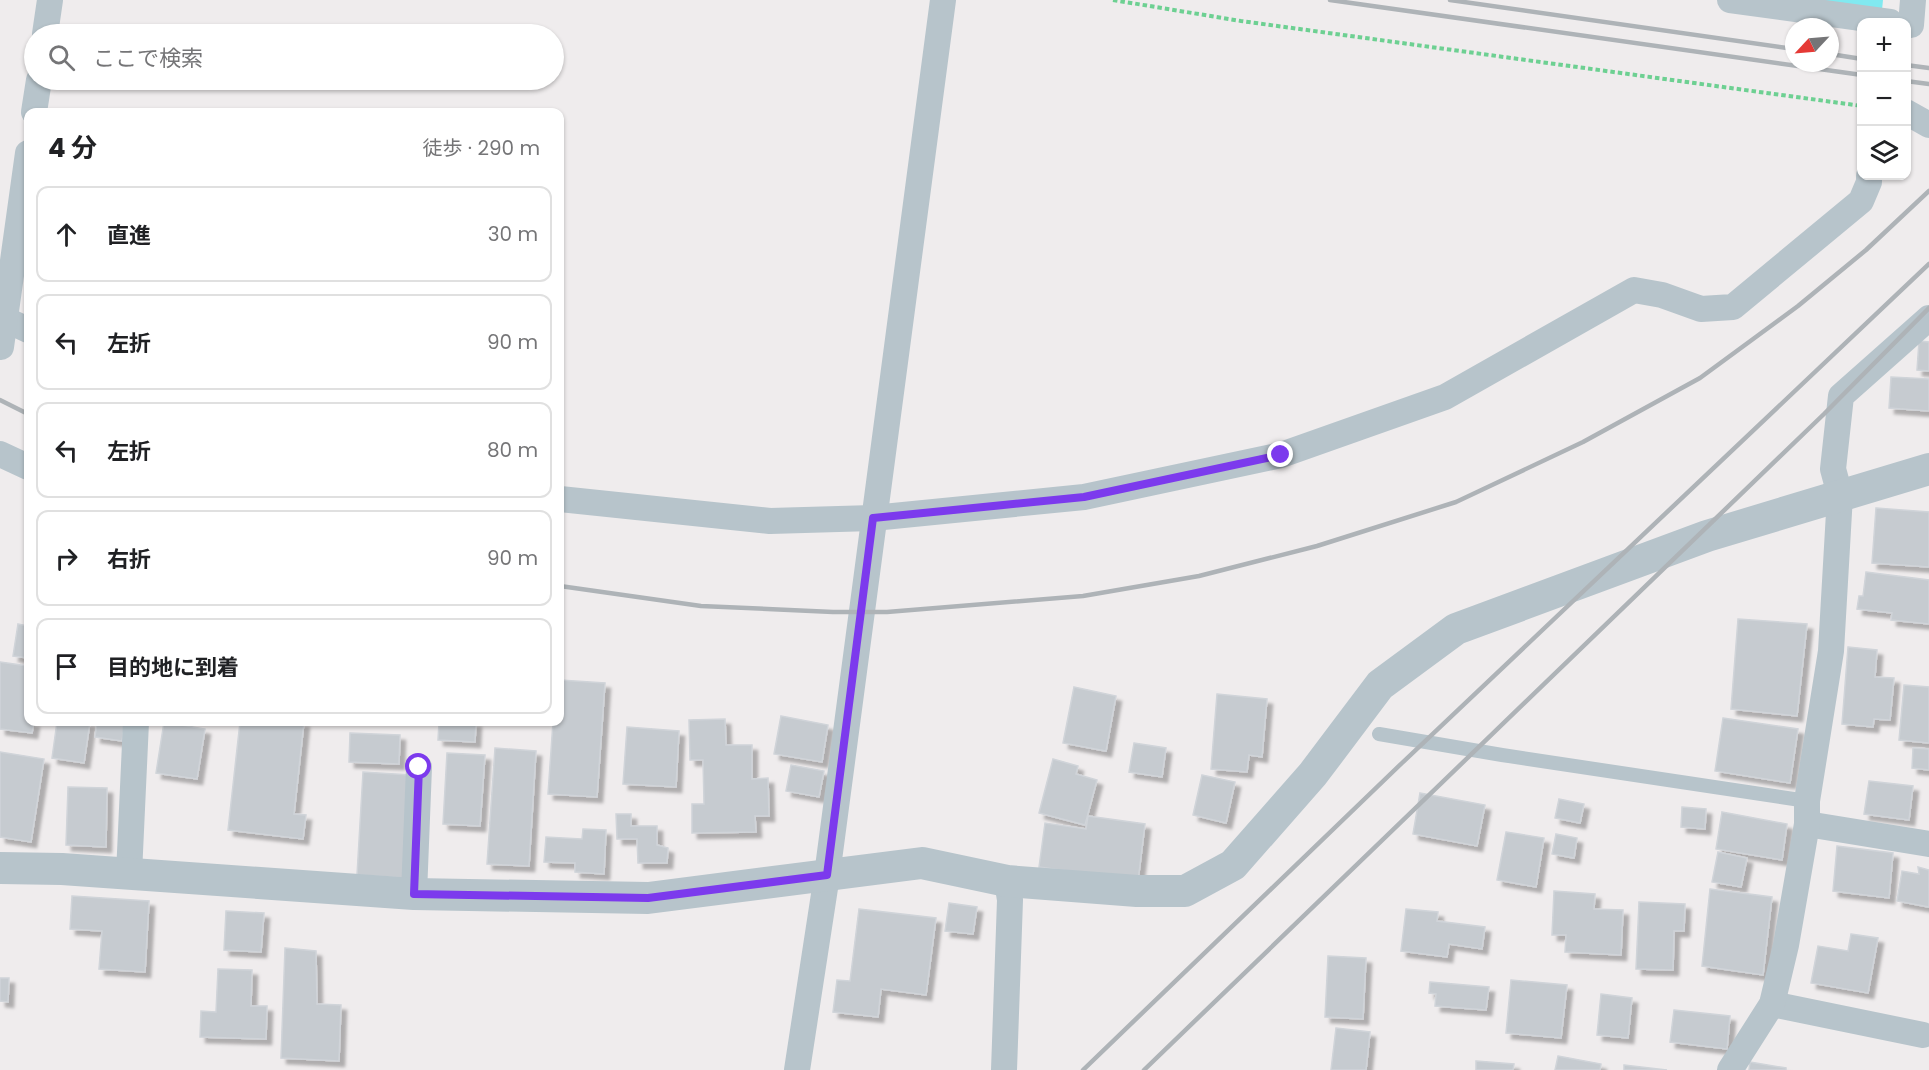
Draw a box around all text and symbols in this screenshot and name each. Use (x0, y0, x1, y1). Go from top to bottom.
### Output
north arrow (1785, 18, 1839, 72)
map controls (1857, 18, 1911, 180)
button: + (1857, 18, 1911, 72)
search box (24, 24, 564, 90)
icon: search (45, 41, 78, 74)
text: ここで検索 (93, 43, 203, 74)
button: − (1857, 72, 1911, 126)
button: layers (1857, 126, 1911, 180)
text: 4 分 (48, 130, 97, 166)
text: 徒歩 · 290 m (422, 134, 540, 162)
icon: ahead (50, 218, 83, 251)
text: 直進 (107, 220, 151, 251)
text: 30 m (488, 220, 538, 248)
icon: left (50, 326, 83, 359)
text: 左折 (107, 328, 151, 359)
text: 90 m (487, 328, 538, 356)
icon: left (50, 434, 83, 467)
text: 左折 (107, 436, 151, 467)
text: 80 m (487, 436, 538, 464)
route end (1267, 441, 1293, 467)
icon: right (50, 542, 83, 575)
text: 右折 (107, 544, 151, 575)
text: 90 m (487, 544, 538, 572)
icon: arrive (50, 650, 83, 683)
text: 目的地に到着 (107, 652, 239, 683)
route start (405, 753, 431, 779)

